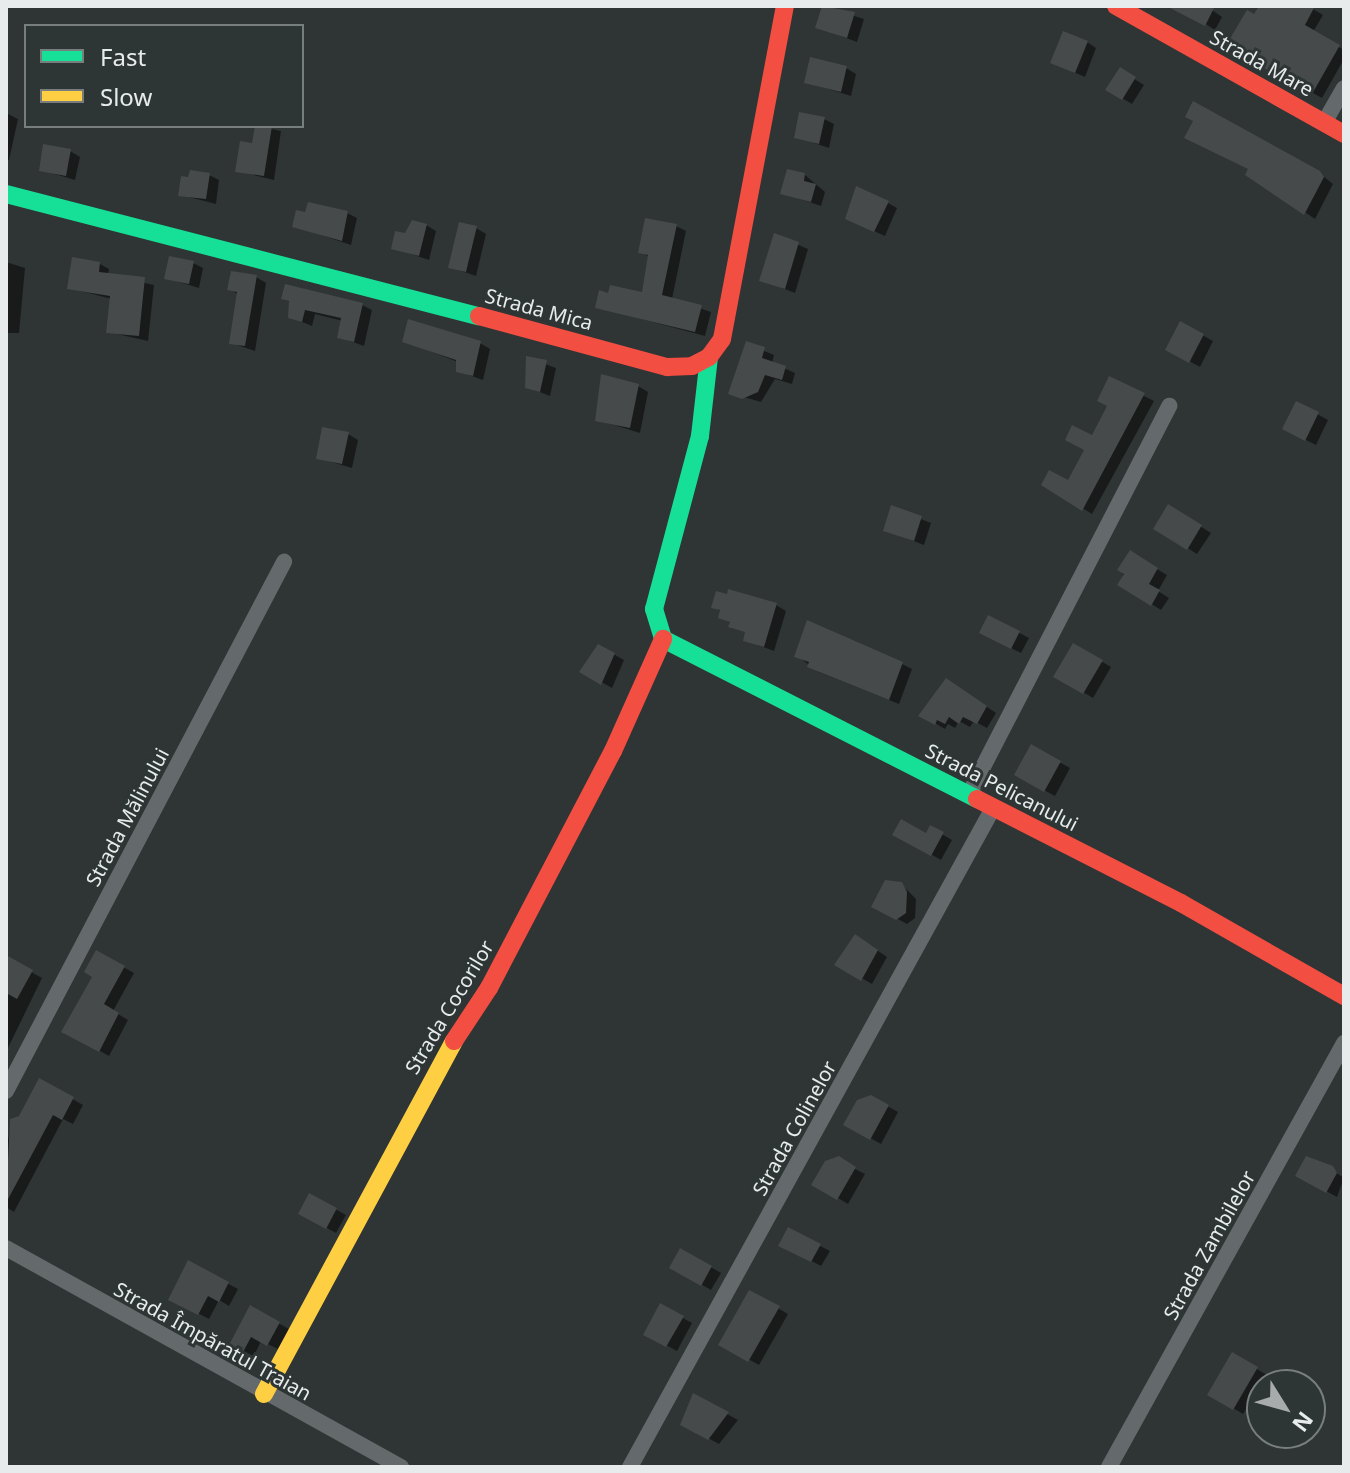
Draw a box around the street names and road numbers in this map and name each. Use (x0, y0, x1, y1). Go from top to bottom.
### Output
street label: Strada Mare (1206, 25, 1318, 101)
street label: Strada Mica (483, 283, 595, 335)
street label: Strada Pelicanului (922, 738, 1082, 836)
street label: Strada Mălinului (80, 744, 174, 890)
street label: Strada Cocorilor (400, 936, 498, 1078)
street label: Strada Colinelor (747, 1056, 841, 1200)
street label: Strada Zambilelor (1158, 1166, 1260, 1324)
street label: Strada Împăratul Traian (110, 1277, 316, 1405)

